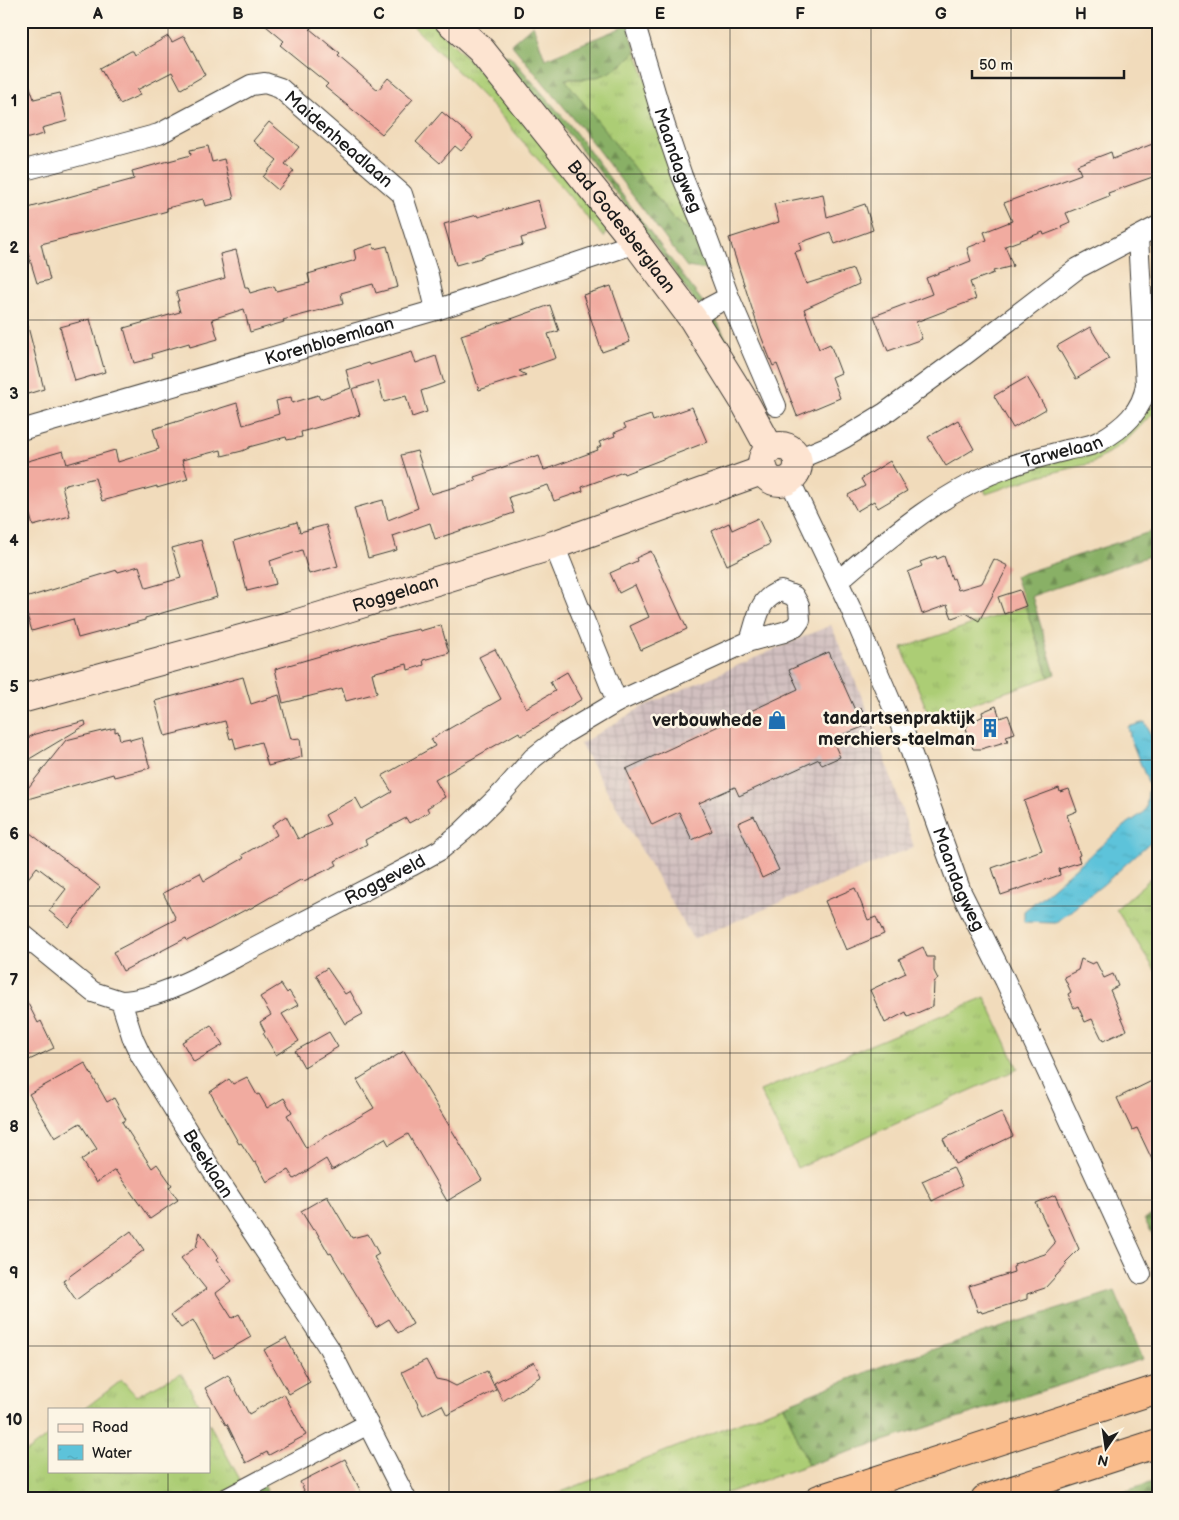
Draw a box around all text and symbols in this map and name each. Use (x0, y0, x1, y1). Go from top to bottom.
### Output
text: A (92, 5, 103, 24)
text: B (232, 5, 244, 24)
text: C (373, 5, 385, 24)
text: D (513, 5, 525, 24)
text: E (655, 5, 665, 24)
text: F (795, 5, 805, 24)
text: G (935, 5, 947, 24)
text: H (1075, 5, 1087, 24)
scale bar (972, 48, 1124, 80)
text: 50 m (979, 56, 1013, 75)
street label: Maidenheadlaan (280, 86, 397, 192)
text: 1 (11, 92, 17, 111)
street label: Maandagweg (650, 105, 707, 216)
street label: Bad Godesberglaan (563, 156, 680, 297)
text: 2 (9, 239, 19, 258)
street label: Korenbloemlaan (263, 312, 396, 369)
text: 3 (9, 385, 19, 404)
street label: Tarwelaan (1019, 431, 1106, 472)
text: 4 (9, 532, 19, 551)
street label: Roggelaan (350, 570, 441, 616)
text: 5 (9, 678, 19, 697)
place label: tandartsenpraktijk merchiers-taelman (818, 708, 976, 750)
shop icon: verbouwhede (766, 709, 788, 731)
place label: verbouwhede (651, 710, 762, 731)
building icon: tandartsenpraktijk merchiers-taelman (979, 717, 1001, 739)
text: 6 (9, 825, 19, 844)
street label: Maandagweg (928, 825, 989, 934)
street label: Roggeveld (341, 850, 429, 909)
text: 7 (10, 971, 19, 990)
text: 8 (9, 1118, 19, 1137)
street label: Beeklaan (179, 1126, 238, 1202)
text: 9 (9, 1264, 19, 1283)
legend (48, 1408, 210, 1472)
text: 10 (6, 1411, 22, 1430)
text: Road (92, 1418, 128, 1437)
north arrow (1082, 1422, 1132, 1472)
text: Water (92, 1444, 132, 1463)
text: N (1096, 1451, 1110, 1470)

